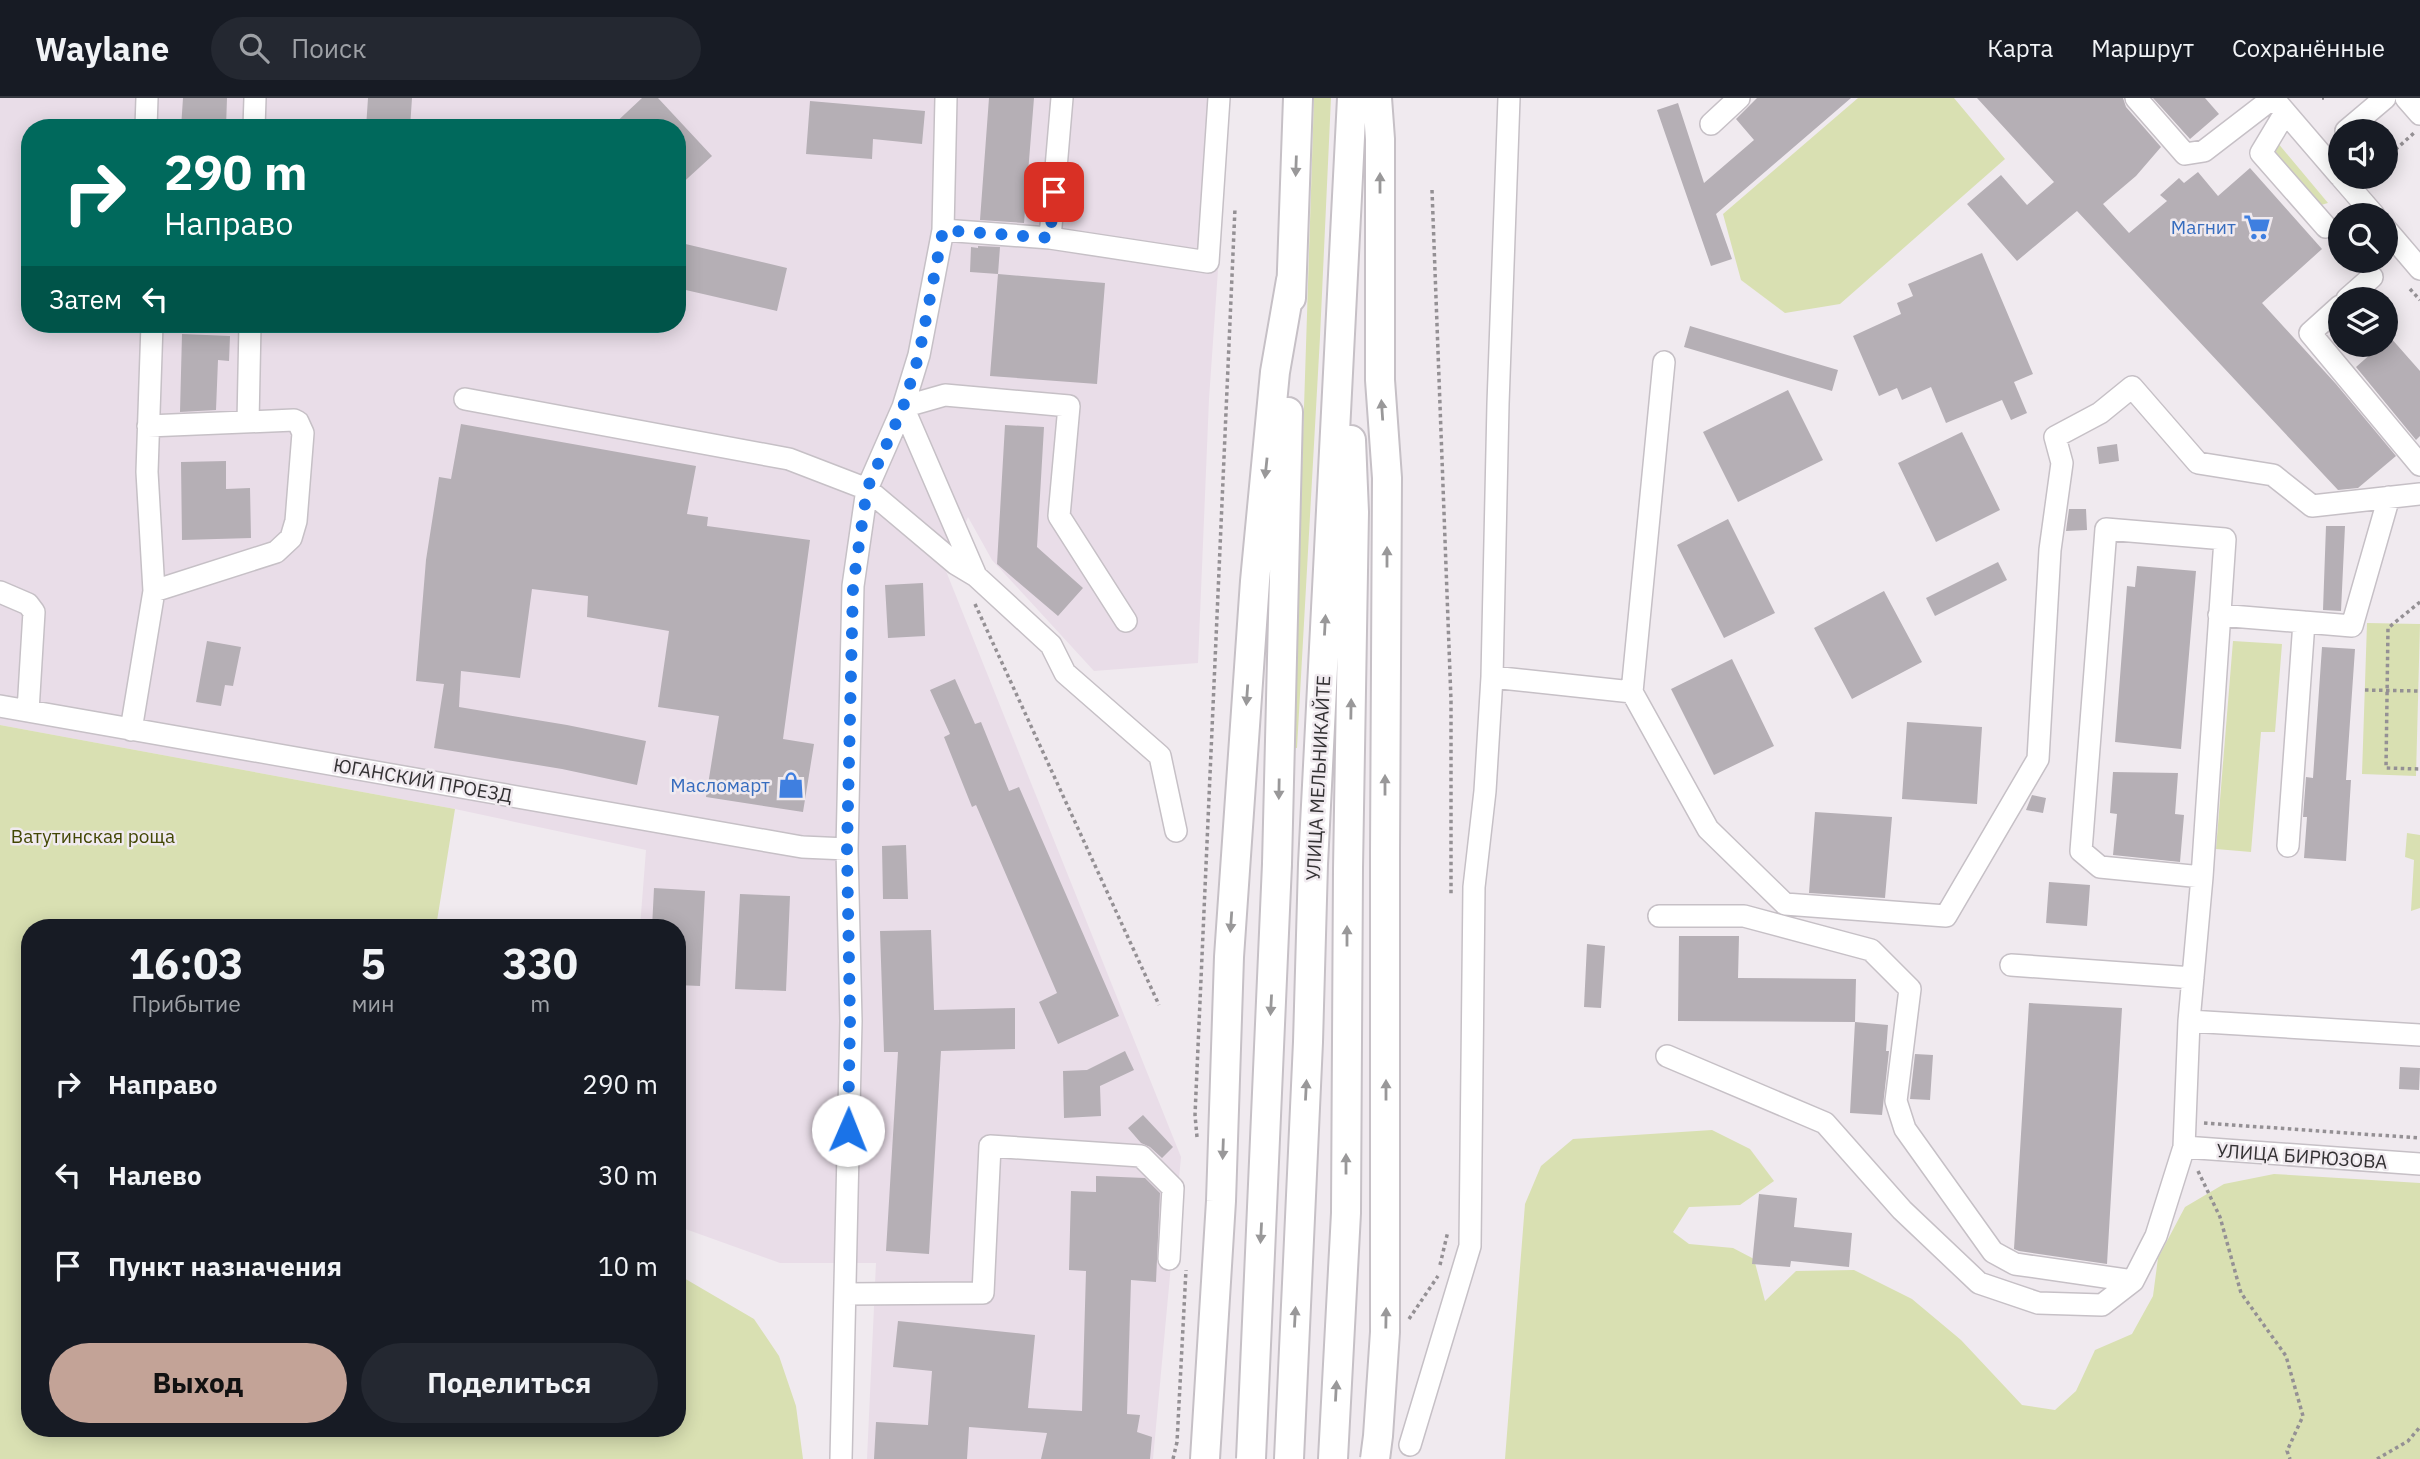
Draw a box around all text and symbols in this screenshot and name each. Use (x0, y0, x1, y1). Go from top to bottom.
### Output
search box (211, 17, 701, 80)
text: Waylane (35, 27, 169, 70)
icon: search (235, 29, 273, 67)
text: Поиск (291, 31, 366, 65)
text: Карта (1987, 32, 2053, 64)
text: Маршрут (2091, 32, 2194, 64)
text: Сохранённые (2232, 32, 2385, 64)
map controls (2328, 119, 2398, 357)
button: sound (2328, 119, 2398, 189)
text: 290 m (164, 140, 308, 203)
icon: right (49, 147, 140, 238)
one-way arrow (1290, 155, 1301, 177)
pin (1024, 162, 1084, 222)
one-way arrow (1374, 172, 1386, 194)
icon: arrive (1035, 173, 1073, 211)
text: Направо (164, 202, 293, 244)
button: search (2328, 203, 2398, 273)
supermarket icon: Магнит (2242, 212, 2272, 242)
place label: Магнит (2171, 215, 2236, 239)
icon: left (136, 280, 174, 318)
text: Затем (49, 282, 122, 316)
button: layers (2328, 287, 2398, 357)
one-way arrow (1376, 399, 1387, 421)
one-way arrow (1260, 458, 1271, 480)
one-way arrow (1381, 546, 1393, 568)
one-way arrow (1320, 614, 1331, 636)
street label: УЛИЦА МЕЛЬНИКАЙТЕ (1301, 675, 1335, 881)
one-way arrow (1241, 684, 1252, 706)
one-way arrow (1345, 697, 1356, 719)
street label: ЮГАНСКИЙ ПРОЕЗД (332, 752, 515, 808)
shop icon: Масломарт (776, 770, 806, 800)
place label: Масломарт (670, 773, 770, 797)
one-way arrow (1380, 774, 1391, 796)
one-way arrow (1273, 778, 1285, 800)
park label: Ватутинская роща (11, 824, 175, 848)
one-way arrow (1225, 911, 1236, 933)
one-way arrow (1341, 925, 1353, 947)
text: 16:03 (129, 936, 244, 991)
text: 5 (360, 936, 386, 991)
text: 330 (502, 936, 578, 991)
text: Прибытие (132, 988, 241, 1018)
text: мин (351, 988, 395, 1018)
text: m (530, 988, 550, 1018)
one-way arrow (1265, 995, 1276, 1017)
icon: right (49, 1065, 87, 1103)
text: Направо (108, 1067, 217, 1101)
text: 290 m (582, 1067, 658, 1101)
one-way arrow (1300, 1079, 1311, 1101)
one-way arrow (1380, 1079, 1392, 1101)
position arrow (811, 1093, 885, 1167)
street label: УЛИЦА БИРЮЗОВА (2216, 1138, 2388, 1174)
one-way arrow (1218, 1139, 1229, 1161)
one-way arrow (1340, 1152, 1352, 1174)
icon: left (49, 1156, 87, 1194)
text: Налево (108, 1158, 202, 1192)
text: 30 m (598, 1158, 658, 1192)
one-way arrow (1255, 1222, 1266, 1244)
icon: arrive (49, 1247, 87, 1285)
text: Пункт назначения (108, 1249, 342, 1283)
text: 10 m (598, 1249, 658, 1283)
one-way arrow (1290, 1306, 1301, 1328)
one-way arrow (1380, 1307, 1392, 1329)
button: Выход (49, 1343, 347, 1423)
button: Поделиться (361, 1343, 658, 1423)
one-way arrow (1331, 1380, 1342, 1402)

